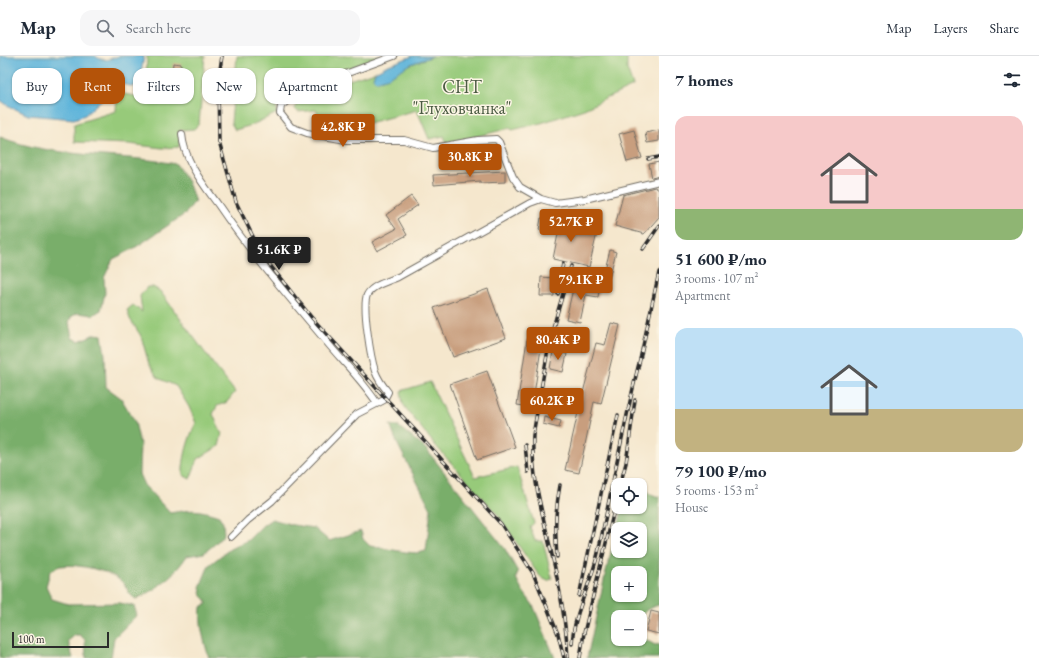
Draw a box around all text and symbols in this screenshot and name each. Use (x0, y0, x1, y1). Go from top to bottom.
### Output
search box (80, 10, 360, 46)
text: Map (20, 15, 56, 40)
icon: search (94, 17, 116, 39)
text: Search here (126, 18, 191, 37)
text: Map (886, 19, 911, 37)
text: Layers (933, 19, 968, 37)
text: Share (990, 19, 1019, 37)
chip: Buy (12, 68, 62, 104)
chip: Rent (70, 68, 125, 104)
chip: Filters (133, 68, 194, 104)
chip: New (202, 68, 256, 104)
chip: Apartment (264, 68, 352, 104)
text: 7 homes (675, 69, 733, 91)
icon: filters (1001, 69, 1023, 91)
park label: СНТ "Глуховчанка" (413, 75, 512, 119)
pin: 42.8K ₽ (306, 114, 380, 148)
text: 42.8K ₽ (321, 118, 365, 135)
icon: home (813, 142, 885, 214)
pin: 30.8K ₽ (433, 144, 507, 178)
text: 30.8K ₽ (448, 148, 492, 165)
pin: 52.7K ₽ (534, 209, 608, 243)
text: 52.7K ₽ (549, 213, 593, 230)
pin: 51.6K ₽ (242, 237, 316, 271)
text: 51.6K ₽ (257, 241, 301, 258)
text: 51 600 ₽/mo (675, 248, 767, 270)
pin: 79.1K ₽ (544, 267, 618, 301)
text: 3 rooms · 107 m² (675, 270, 759, 287)
text: 79.1K ₽ (559, 271, 603, 288)
text: Apartment (675, 287, 730, 304)
pin: 80.4K ₽ (521, 327, 595, 361)
text: 80.4K ₽ (536, 331, 580, 348)
icon: home (813, 354, 885, 426)
pin: 60.2K ₽ (515, 388, 589, 422)
text: 60.2K ₽ (530, 392, 574, 409)
text: 79 100 ₽/mo (675, 460, 767, 482)
map controls (611, 478, 647, 646)
button: locate (611, 478, 647, 514)
text: 5 rooms · 153 m² (675, 482, 759, 499)
text: House (675, 499, 708, 516)
button: layers (611, 522, 647, 558)
button: + (611, 566, 647, 602)
button: − (611, 610, 647, 646)
scale bar (12, 630, 109, 649)
text: 100 m (18, 632, 45, 646)

